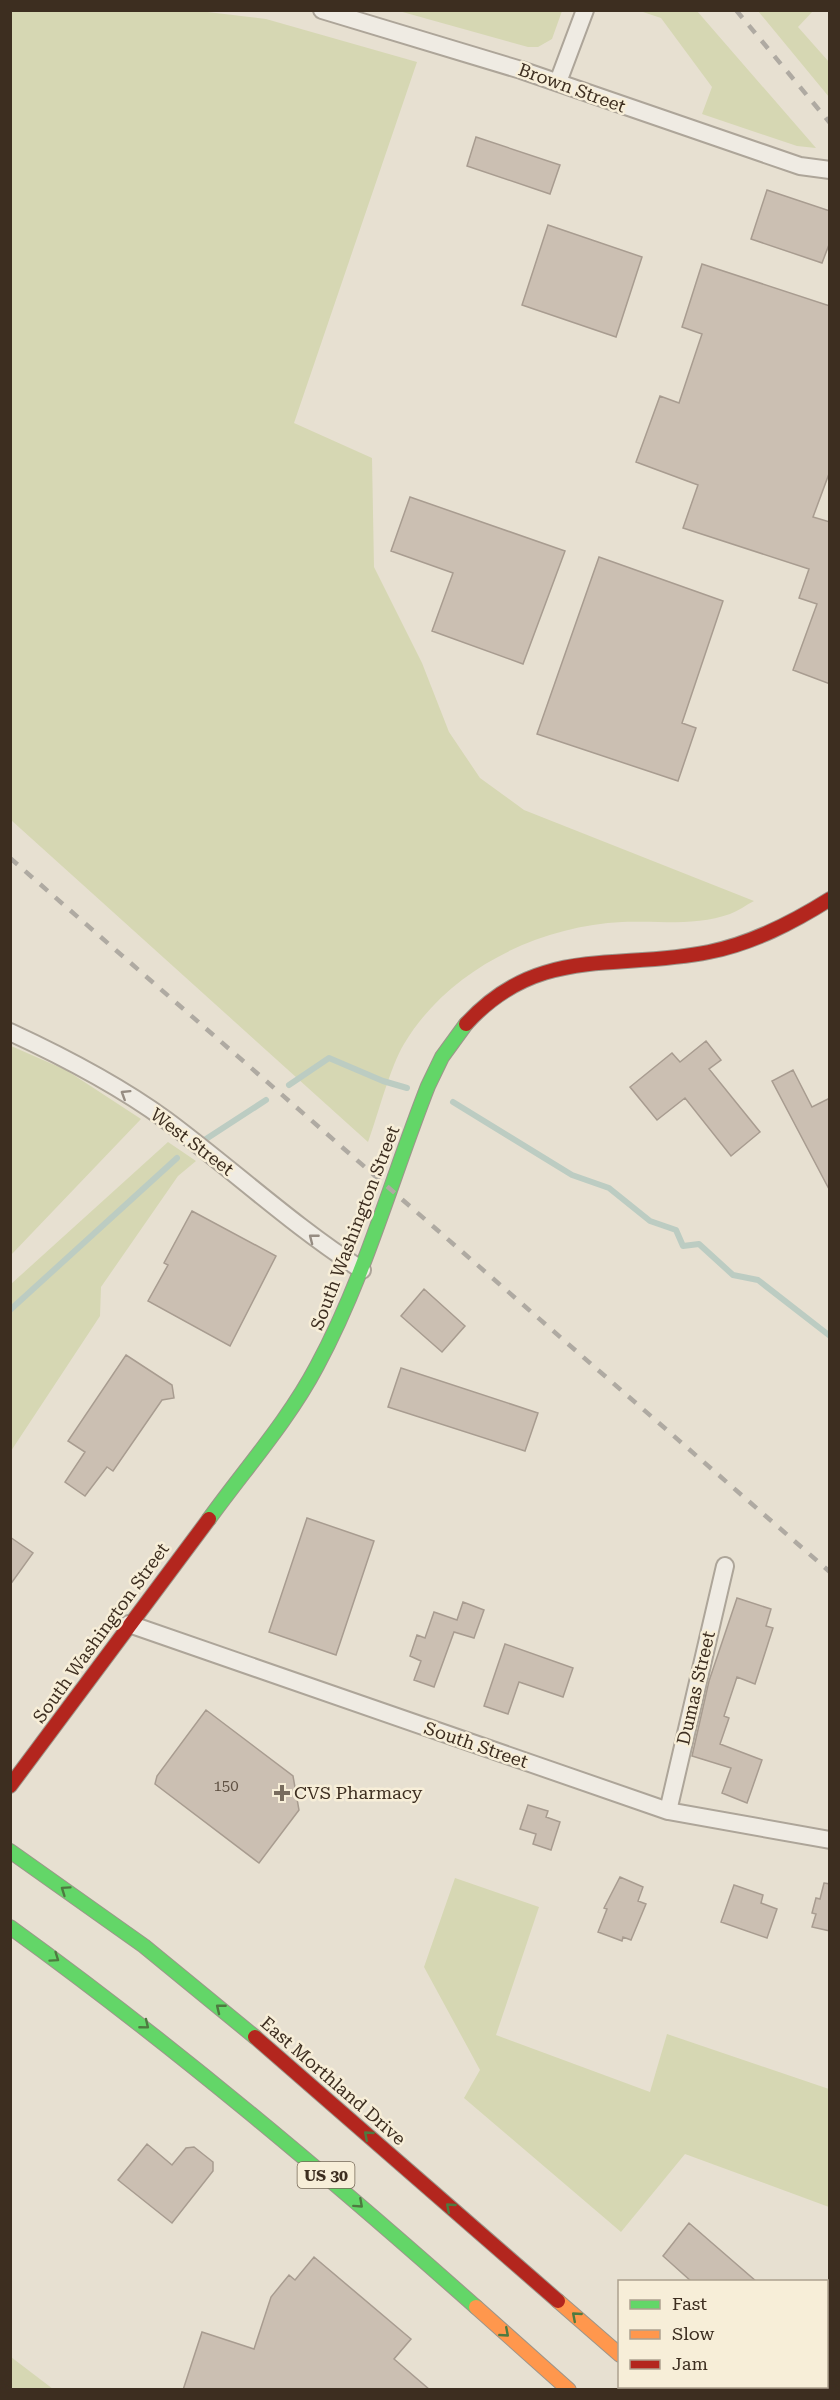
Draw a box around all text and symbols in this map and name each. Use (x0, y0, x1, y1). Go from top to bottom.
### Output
street label: Brown Street (516, 58, 629, 117)
one-way arrow (121, 1090, 131, 1102)
street label: West Street (147, 1103, 238, 1180)
street label: South Washington Street (306, 1122, 403, 1333)
one-way arrow (309, 1234, 320, 1245)
street label: South Washington Street (28, 1538, 173, 1727)
street label: Dumas Street (672, 1629, 719, 1747)
street label: South Street (422, 1717, 531, 1772)
house number: 150 (213, 1777, 239, 1795)
place label: CVS Pharmacy (294, 1782, 423, 1803)
marker: CVS Pharmacy (275, 1786, 289, 1800)
one-way arrow (61, 1886, 72, 1897)
one-way arrow (48, 1951, 59, 1962)
one-way arrow (216, 2005, 227, 2016)
street label: East Morthland Drive (257, 2012, 410, 2149)
one-way arrow (138, 2018, 149, 2029)
one-way arrow (364, 2131, 375, 2142)
road number: US 30 (298, 2162, 354, 2188)
one-way arrow (352, 2197, 363, 2208)
one-way arrow (447, 2203, 457, 2214)
legend (618, 2280, 828, 2388)
text: Fast (672, 2293, 707, 2314)
one-way arrow (572, 2312, 582, 2323)
text: Slow (672, 2323, 714, 2344)
one-way arrow (498, 2326, 509, 2337)
text: Jam (672, 2353, 708, 2374)

